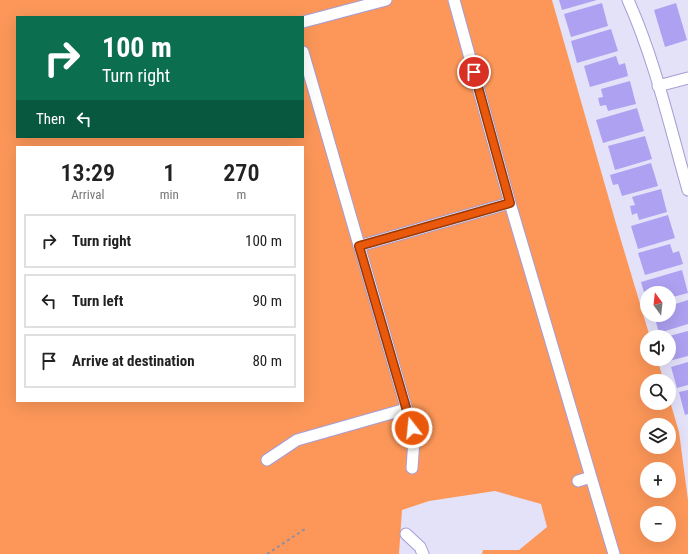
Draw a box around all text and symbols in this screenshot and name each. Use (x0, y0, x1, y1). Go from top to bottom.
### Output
text: 100 m (102, 31, 172, 64)
icon: right (36, 32, 88, 84)
pin (457, 55, 491, 89)
icon: arrive (463, 61, 485, 83)
text: Turn right (102, 65, 170, 86)
icon: left (73, 108, 95, 130)
text: Then (36, 110, 65, 128)
text: 13:29 (61, 159, 115, 187)
text: 1 (163, 159, 175, 187)
text: 270 (223, 159, 259, 187)
text: Arrival (71, 187, 104, 202)
text: min (160, 187, 179, 202)
text: m (236, 187, 246, 202)
icon: right (38, 230, 60, 252)
text: Turn right (72, 232, 131, 250)
text: 100 m (245, 232, 282, 250)
north arrow (640, 286, 676, 322)
map controls (640, 286, 676, 542)
icon: left (38, 290, 60, 312)
text: Turn left (72, 292, 123, 310)
text: 90 m (252, 292, 282, 310)
button: sound (640, 330, 676, 366)
icon: arrive (38, 350, 60, 372)
text: Arrive at destination (72, 352, 195, 370)
text: 80 m (252, 352, 282, 370)
button: search (640, 374, 676, 410)
position arrow (391, 407, 433, 449)
button: layers (640, 418, 676, 454)
button: + (640, 462, 676, 498)
button: − (640, 506, 676, 542)

